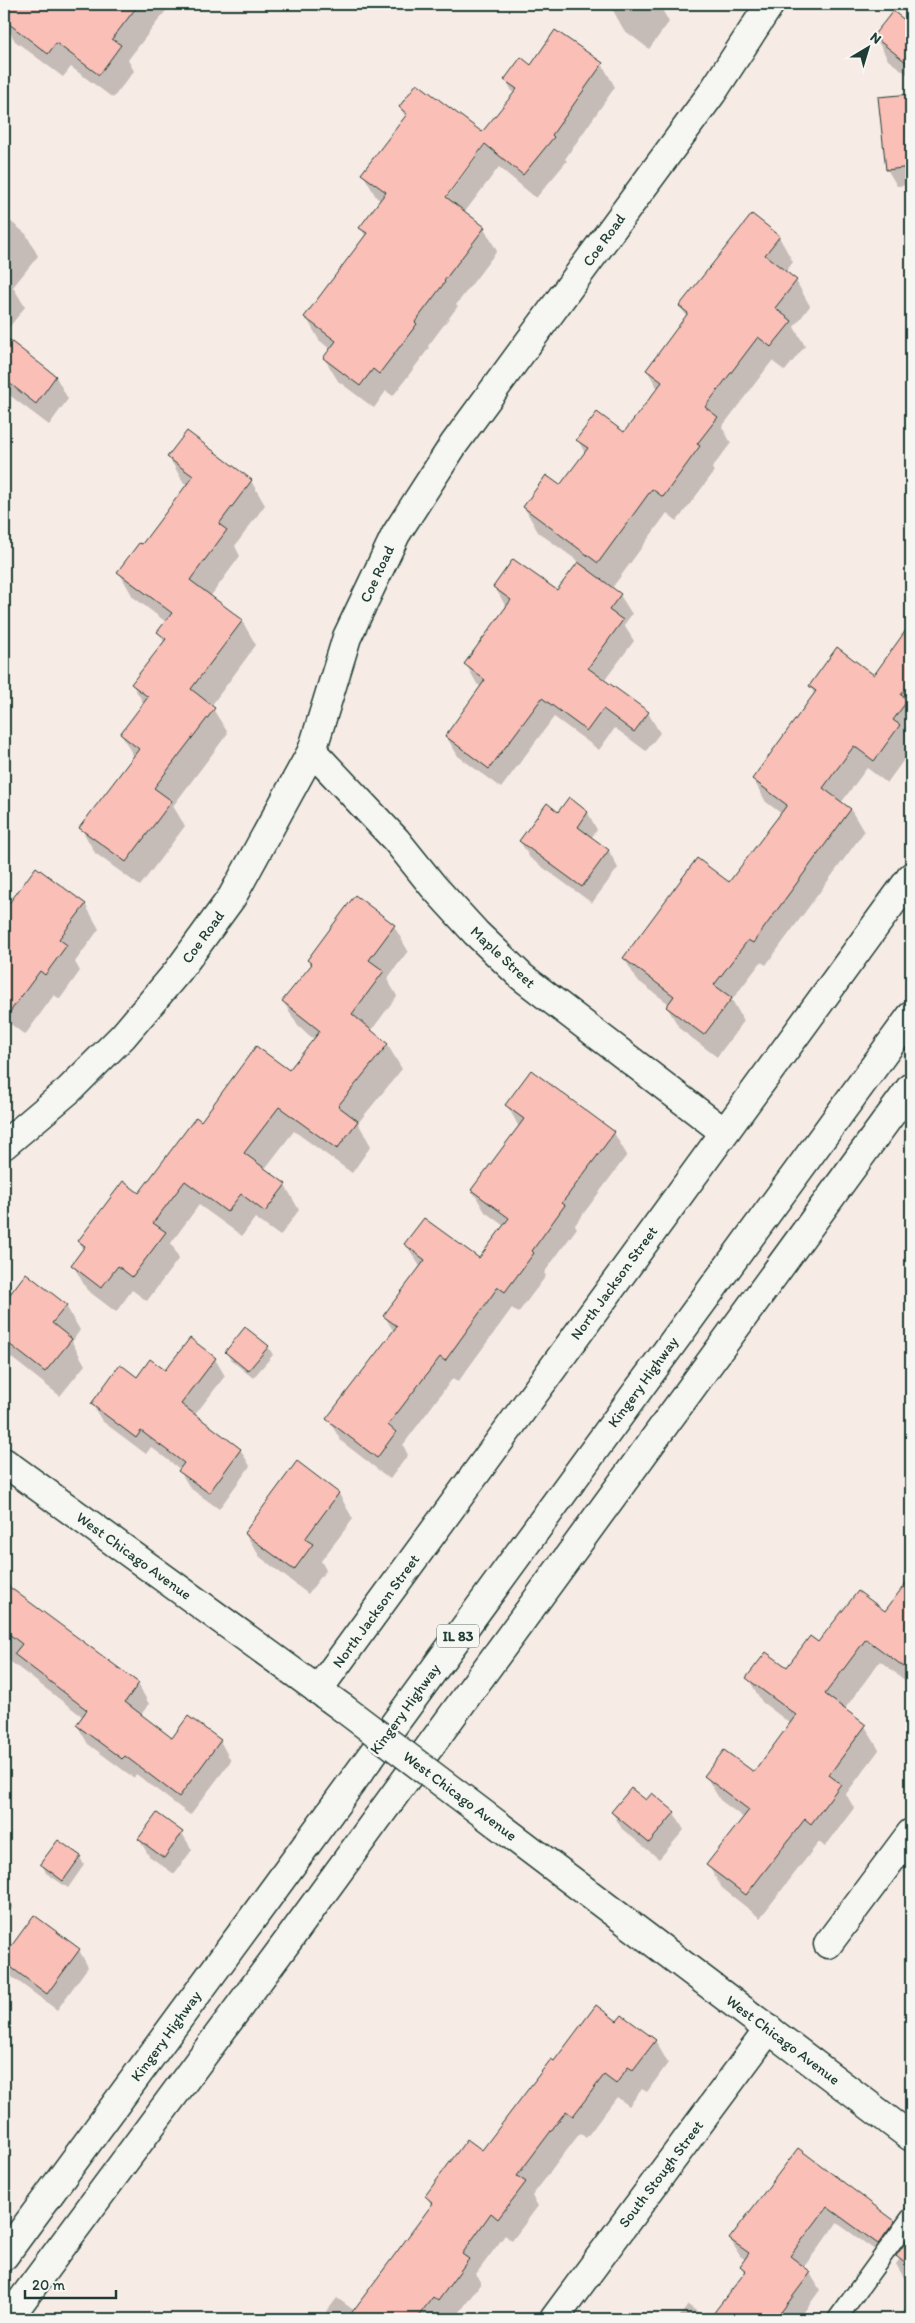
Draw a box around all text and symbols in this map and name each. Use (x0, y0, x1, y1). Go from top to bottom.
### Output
north arrow (842, 22, 892, 72)
text: N (867, 29, 885, 48)
street label: Coe Road (579, 210, 630, 270)
street label: Coe Road (356, 542, 398, 605)
street label: Coe Road (178, 907, 229, 967)
street label: Maple Street (467, 922, 540, 992)
street label: North Jackson Street (567, 1222, 661, 1343)
street label: Kingery Highway (604, 1333, 682, 1431)
street label: West Chicago Avenue (73, 1508, 195, 1604)
street label: North Jackson Street (329, 1550, 423, 1671)
road number: IL 83 (437, 1624, 479, 1648)
street label: Kingery Highway (366, 1660, 444, 1758)
street label: West Chicago Avenue (400, 1747, 520, 1845)
street label: Kingery Highway (127, 1987, 205, 2085)
street label: West Chicago Avenue (723, 1991, 843, 2089)
street label: South Stough Street (615, 2117, 707, 2231)
scale bar (25, 2268, 116, 2300)
text: 20 m (32, 2276, 66, 2294)

